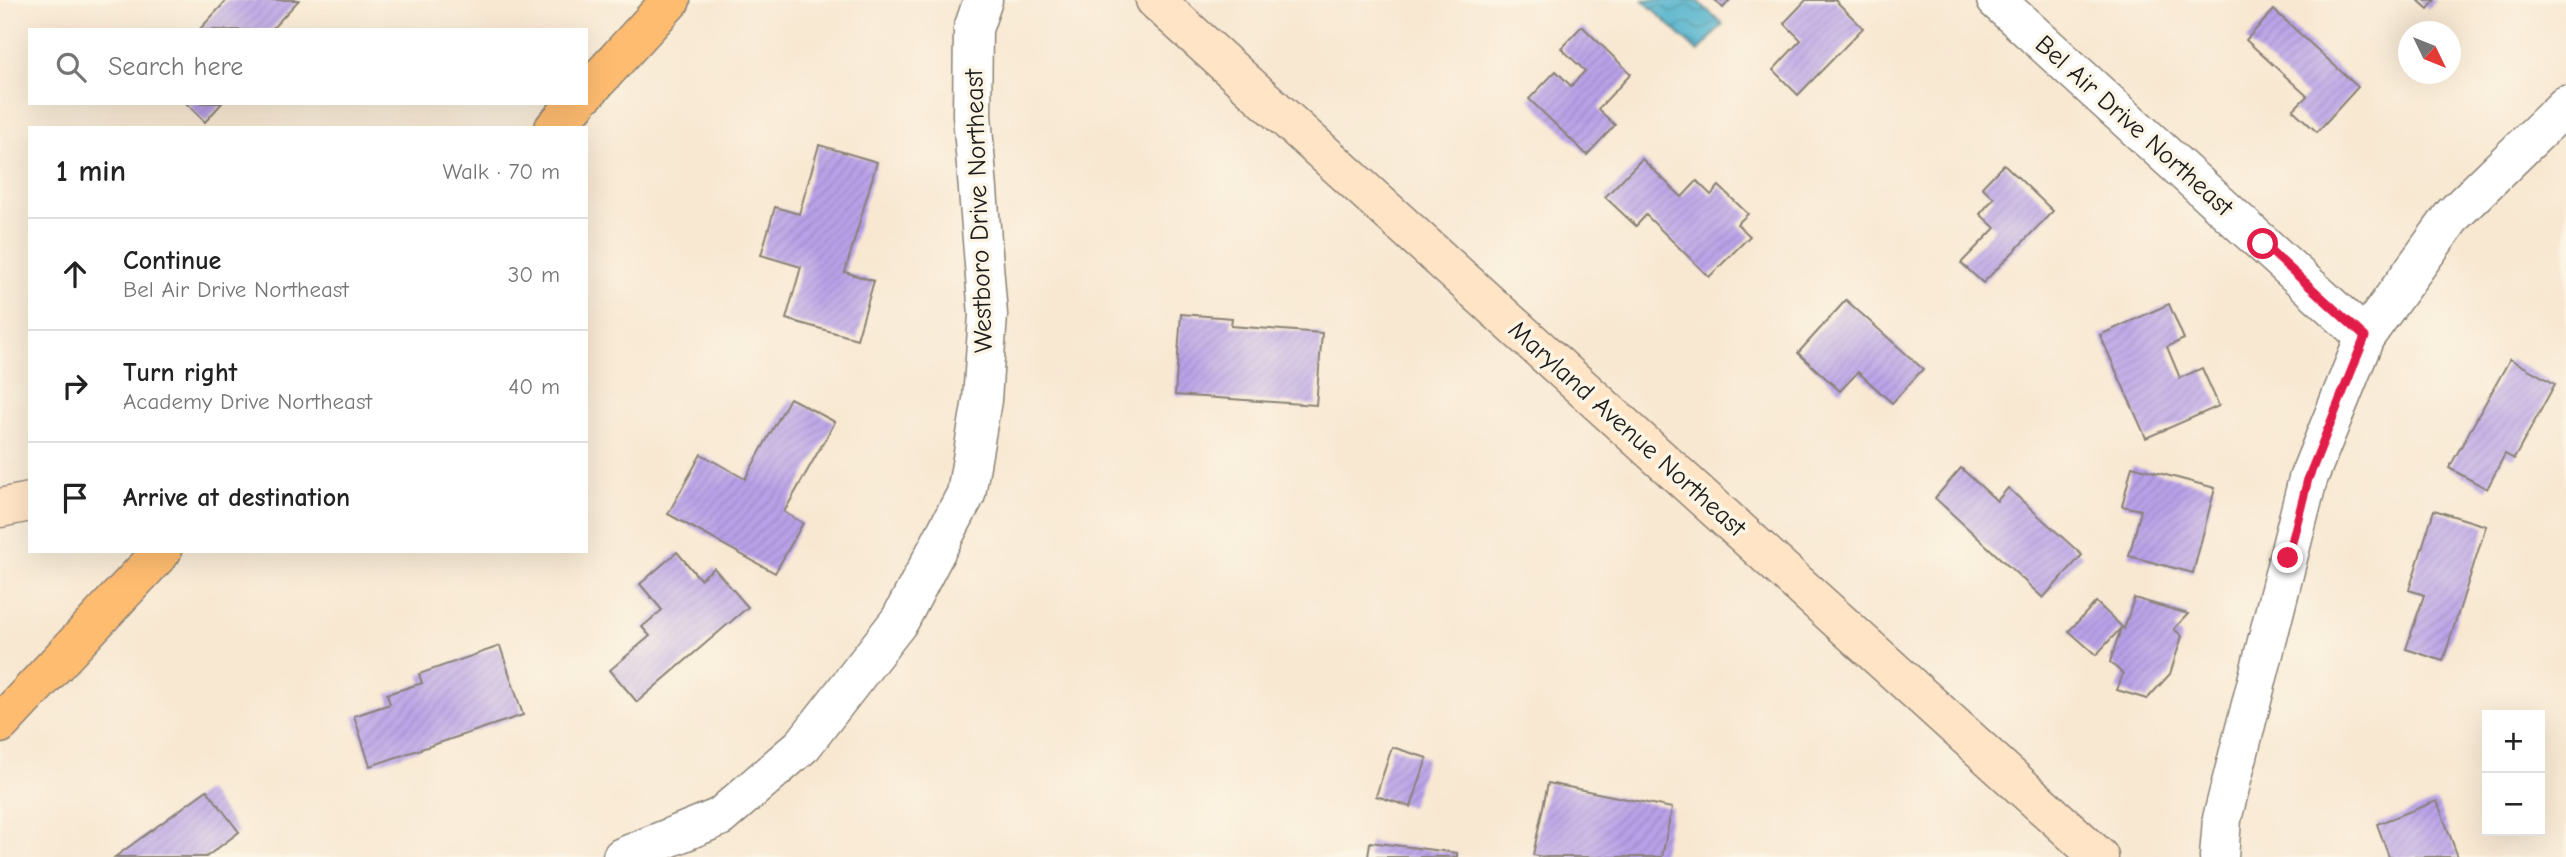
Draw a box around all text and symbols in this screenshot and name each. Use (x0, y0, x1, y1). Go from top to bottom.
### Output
north arrow (2398, 21, 2461, 84)
search box (28, 28, 588, 105)
street label: Bel Air Drive Northeast (2029, 29, 2240, 224)
icon: search (52, 48, 90, 86)
text: Search here (108, 52, 243, 82)
street label: Westboro Drive Northeast (959, 67, 999, 353)
text: 1 min (56, 154, 126, 189)
text: Walk · 70 m (443, 158, 560, 185)
route start (2247, 228, 2278, 259)
text: Continue (123, 246, 221, 276)
icon: ahead (56, 255, 94, 293)
text: 30 m (508, 261, 560, 288)
text: Bel Air Drive Northeast (123, 276, 349, 303)
street label: Maryland Avenue Northeast (1502, 315, 1753, 544)
text: Turn right (123, 358, 237, 388)
icon: right (56, 367, 94, 405)
text: 40 m (508, 373, 560, 400)
text: Academy Drive Northeast (123, 388, 372, 415)
icon: arrive (56, 479, 94, 517)
text: Arrive at destination (123, 483, 350, 513)
route end (2272, 542, 2303, 573)
map controls (2482, 710, 2545, 836)
button: + (2482, 710, 2545, 773)
button: − (2482, 773, 2545, 836)

